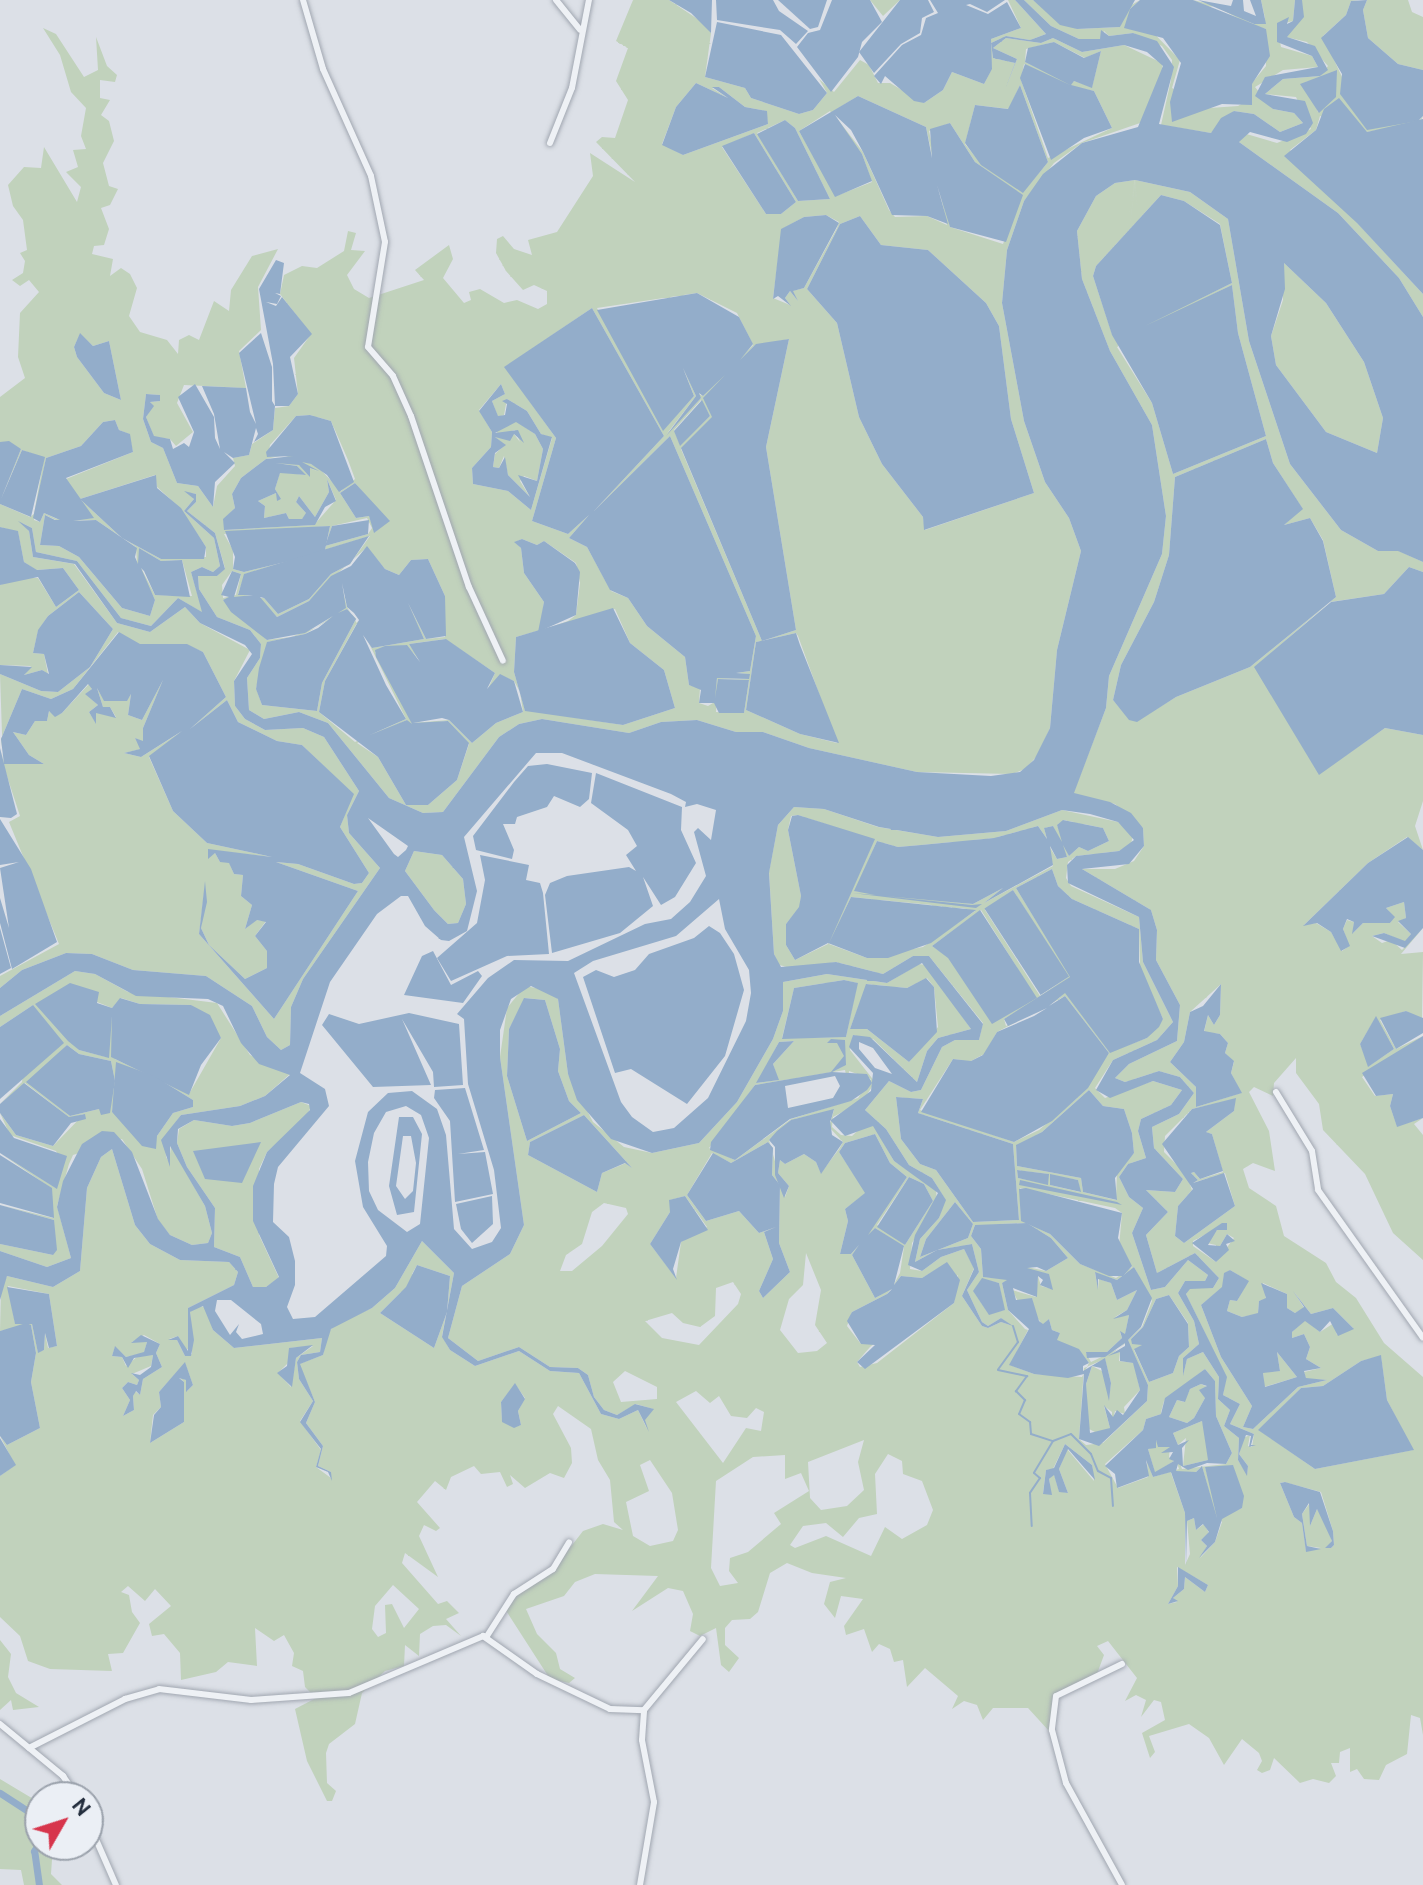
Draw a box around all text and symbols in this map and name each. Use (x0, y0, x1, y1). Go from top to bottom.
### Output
north arrow (24, 1781, 104, 1861)
text: N (66, 1792, 97, 1821)

